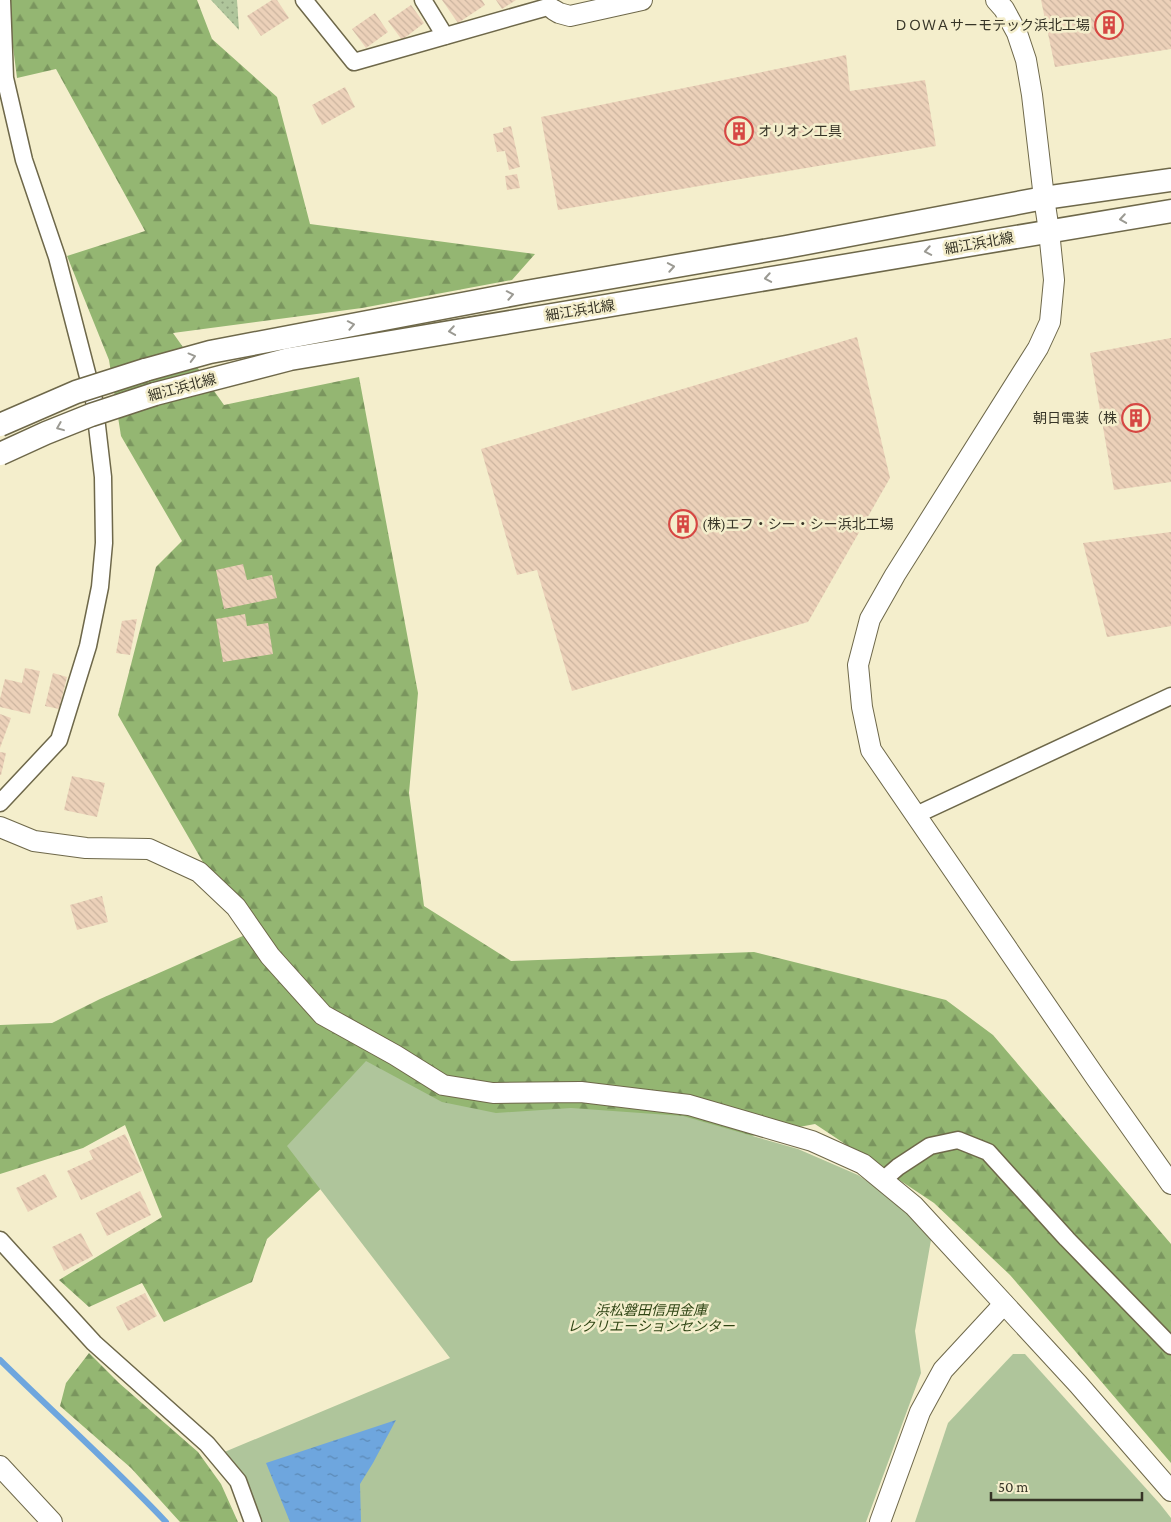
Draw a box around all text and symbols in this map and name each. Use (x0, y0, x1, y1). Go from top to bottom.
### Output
building icon: ＤＯＷＡサーモテック浜北工場 (1094, 10, 1124, 40)
place label: ＤＯＷＡサーモテック浜北工場 (894, 17, 1090, 33)
building icon: オリオン工具 (724, 116, 754, 146)
place label: オリオン工具 (758, 123, 842, 139)
one-way arrow (1119, 213, 1127, 223)
street label: 細江浜北線 (943, 229, 1015, 257)
one-way arrow (924, 246, 932, 256)
one-way arrow (667, 262, 675, 273)
one-way arrow (764, 273, 772, 283)
one-way arrow (506, 290, 515, 300)
street label: 細江浜北線 (544, 297, 616, 323)
one-way arrow (346, 320, 355, 331)
one-way arrow (448, 326, 457, 336)
one-way arrow (187, 352, 196, 363)
street label: 細江浜北線 (146, 370, 218, 404)
building icon: 朝日電装（株 (1121, 403, 1151, 433)
place label: 朝日電装（株 (1033, 410, 1117, 426)
one-way arrow (56, 421, 65, 432)
building icon: (株)エフ・シー・シー浜北工場 (668, 509, 698, 539)
place label: (株)エフ・シー・シー浜北工場 (702, 516, 894, 533)
park label: 浜松磐田信用金庫 レクリエーションセンター (567, 1302, 736, 1334)
scale bar (991, 1470, 1142, 1502)
text: 50 m (998, 1479, 1028, 1495)

